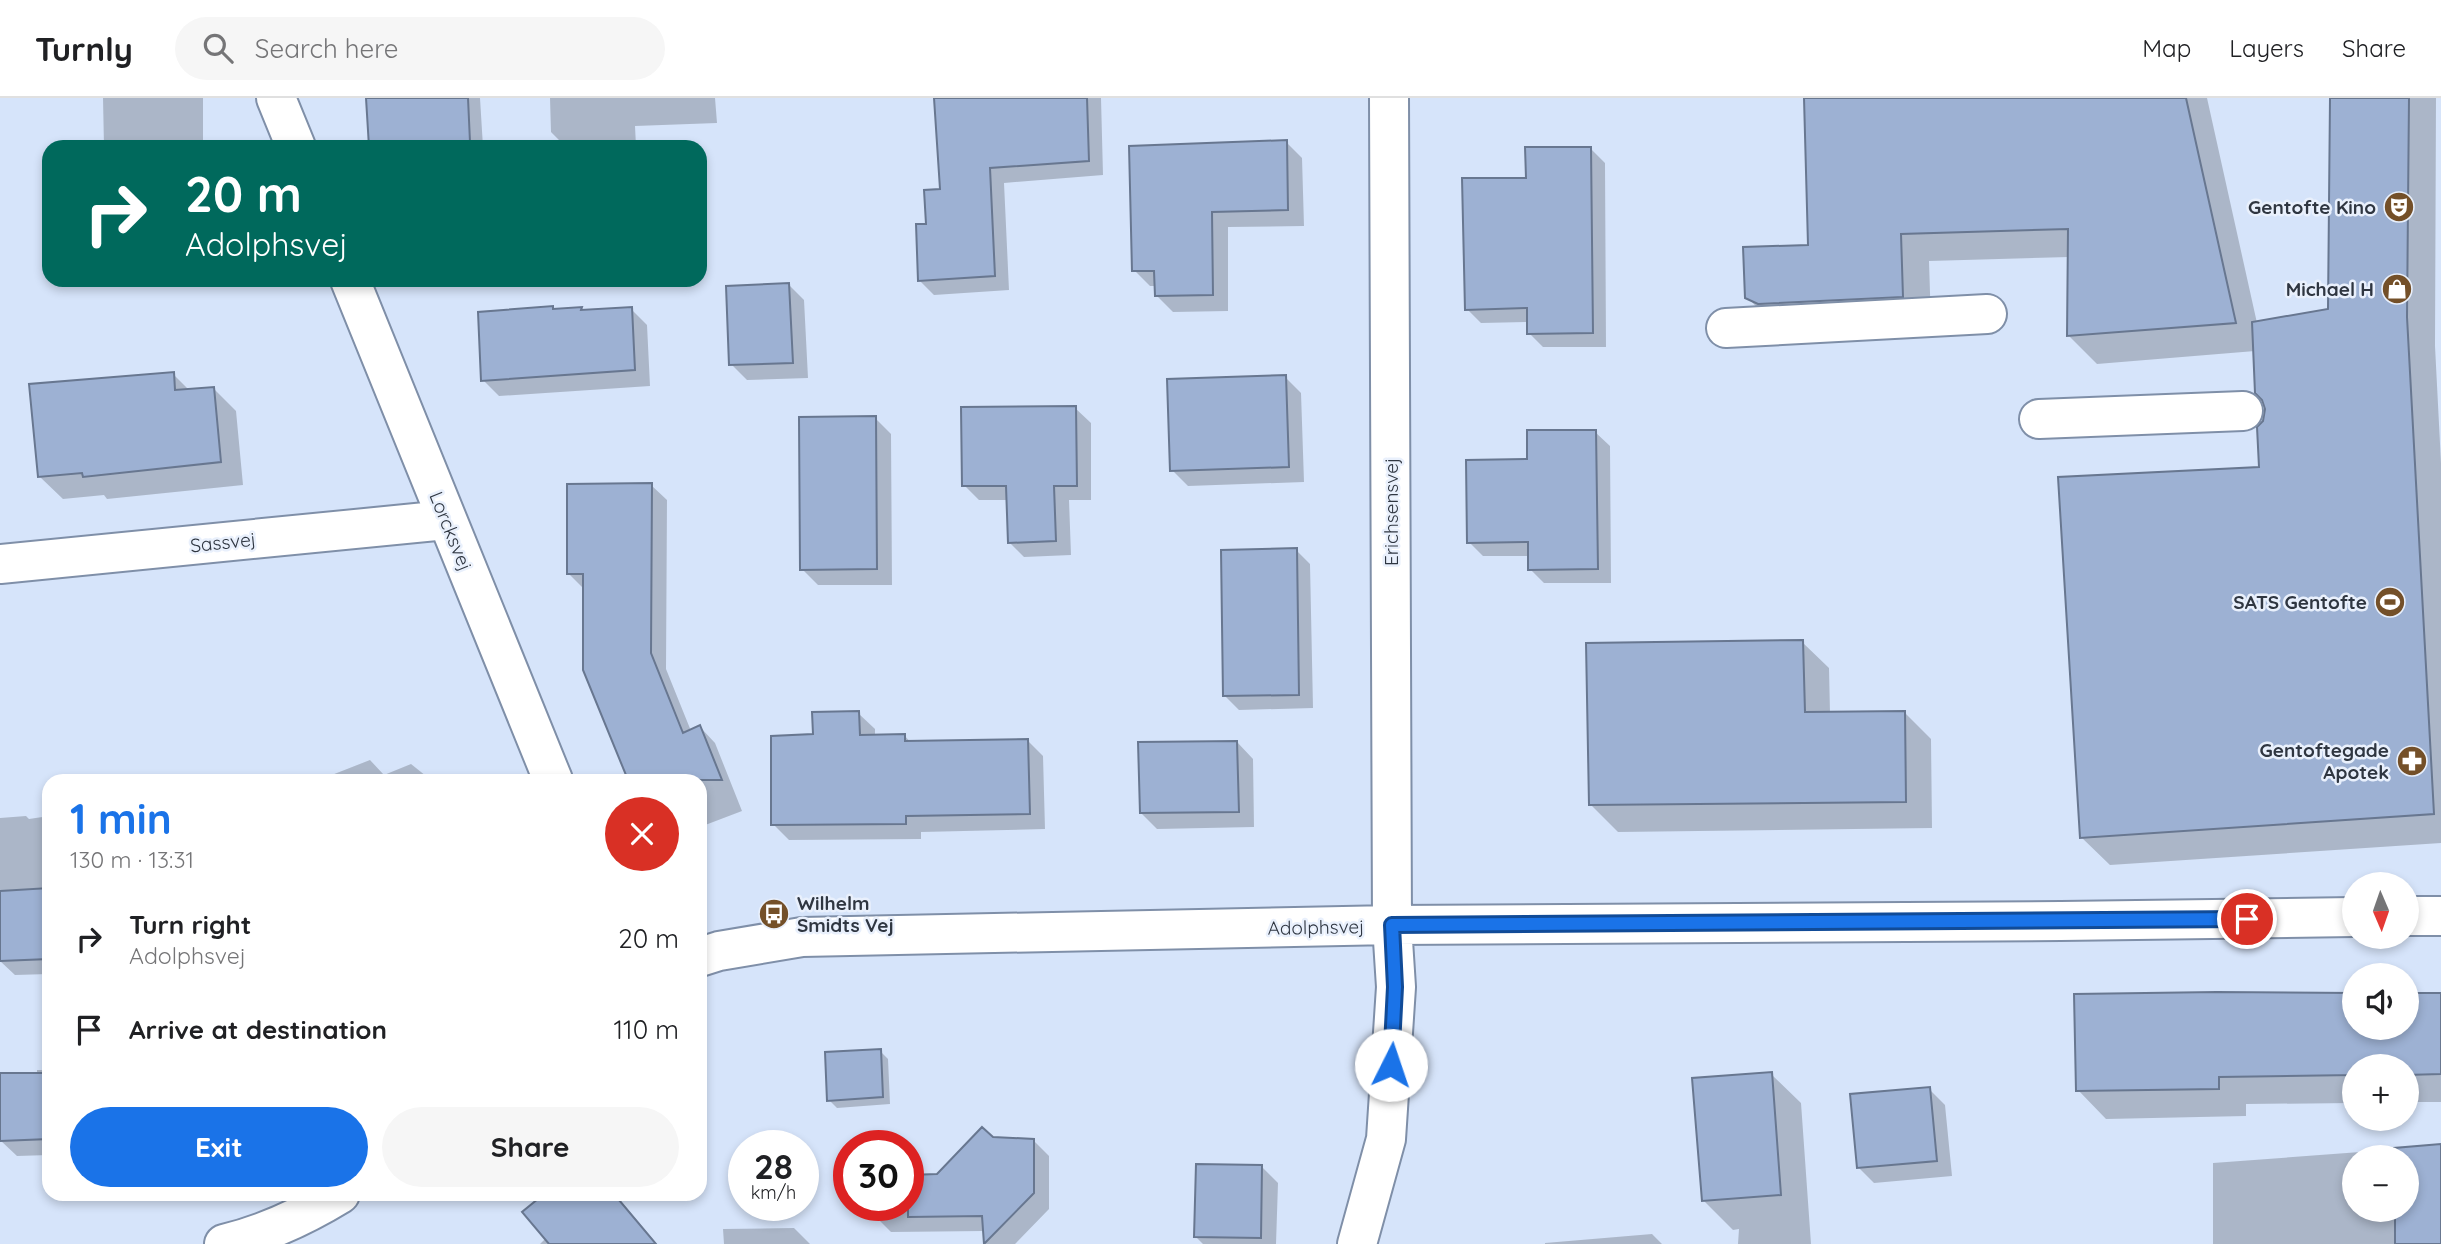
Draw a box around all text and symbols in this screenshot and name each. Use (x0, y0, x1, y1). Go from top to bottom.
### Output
search box (175, 17, 665, 80)
text: Turnly (35, 28, 133, 69)
icon: search (199, 29, 237, 67)
text: Search here (255, 32, 398, 65)
text: Map (2142, 33, 2191, 63)
text: Layers (2229, 33, 2304, 63)
text: Share (2342, 33, 2406, 63)
text: 20 m (185, 163, 302, 224)
icon: right (70, 168, 161, 259)
theatre icon: Gentofte Kino (2382, 190, 2416, 224)
place label: Gentofte Kino (2248, 195, 2376, 219)
text: Adolphsvej (185, 224, 348, 264)
shop icon: Michael H (2380, 272, 2414, 306)
place label: Michael H (2286, 277, 2374, 301)
street label: Erichsensvej (1379, 458, 1403, 566)
street label: Lorcksvej (424, 488, 478, 574)
street label: Sassvej (189, 527, 257, 557)
sports icon: SATS Gentofte (2373, 585, 2407, 619)
place label: SATS Gentofte (2233, 590, 2367, 614)
place label: Gentoftegade Apotek (2259, 738, 2389, 784)
pharmacy icon: Gentoftegade Apotek (2395, 744, 2429, 778)
text: 1 min (70, 792, 172, 845)
button: close (605, 797, 679, 871)
text: 130 m · 13:31 (70, 845, 194, 874)
north arrow (2342, 872, 2418, 948)
map controls (2342, 872, 2419, 1222)
pin (2217, 889, 2277, 949)
place label: Wilhelm Smidts Vej (797, 891, 894, 937)
bus stop icon: Wilhelm Smidts Vej (757, 897, 791, 931)
icon: arrive (2228, 900, 2266, 938)
text: Turn right (129, 908, 251, 941)
street label: Adolphsvej (1267, 914, 1365, 940)
icon: right (70, 920, 108, 958)
text: 20 m (618, 922, 679, 955)
text: Adolphsvej (129, 941, 246, 970)
button: sound (2342, 963, 2419, 1040)
icon: arrive (70, 1011, 108, 1049)
text: Arrive at destination (129, 1013, 387, 1046)
text: 110 m (613, 1013, 679, 1046)
position arrow (1354, 1028, 1428, 1102)
button: + (2342, 1054, 2419, 1131)
button: Exit (70, 1107, 368, 1187)
button: Share (382, 1107, 679, 1187)
speed limit sign: 30 (833, 1130, 924, 1221)
text: 28 (754, 1144, 793, 1188)
button: − (2342, 1145, 2419, 1222)
text: km/h (751, 1181, 796, 1204)

